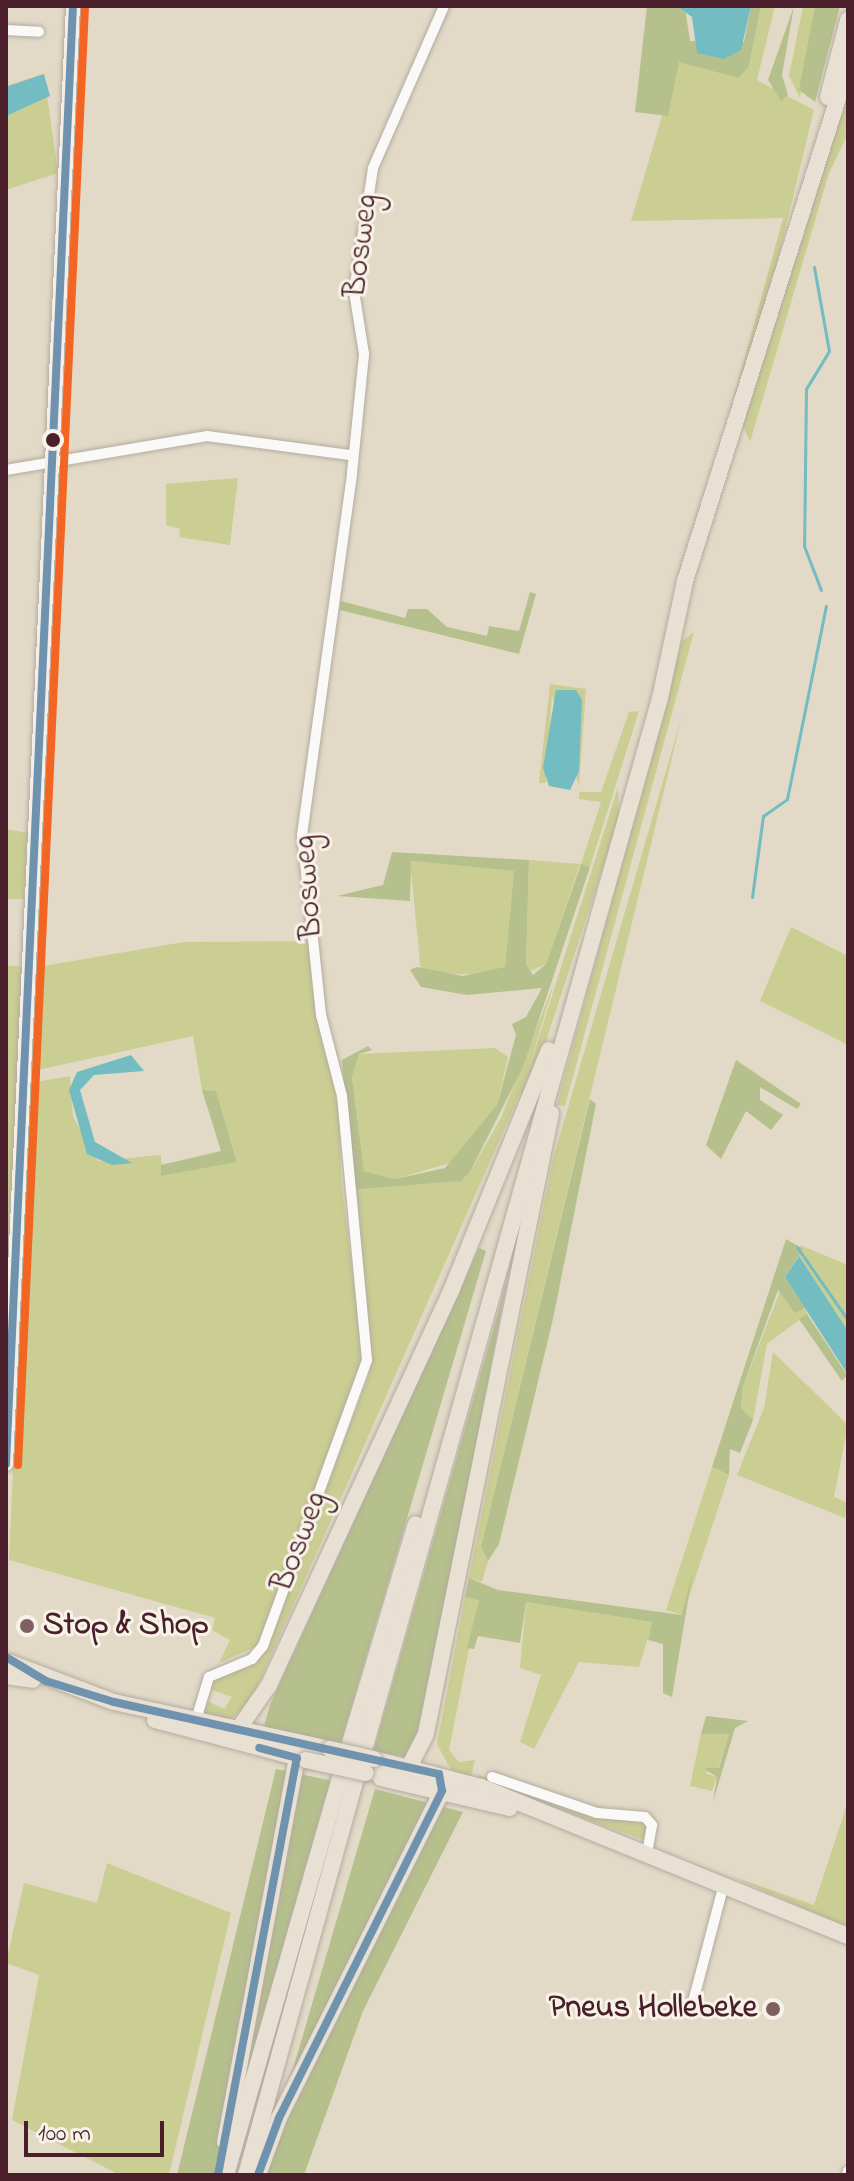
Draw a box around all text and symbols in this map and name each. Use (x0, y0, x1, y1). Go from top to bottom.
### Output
street label: Bosweg (338, 192, 388, 300)
unlabelled marker (45, 432, 61, 448)
street label: Bosweg (287, 834, 333, 940)
street label: Bosweg (264, 1486, 338, 1598)
place label: Stop & Shop (43, 1607, 209, 1645)
marker: Stop & Shop (18, 1617, 36, 1635)
place label: Pneus Hollebeke (549, 1990, 757, 2028)
marker: Pneus Hollebeke (764, 2000, 782, 2018)
scale bar (28, 2105, 168, 2155)
text: 100 m (38, 2117, 91, 2152)

